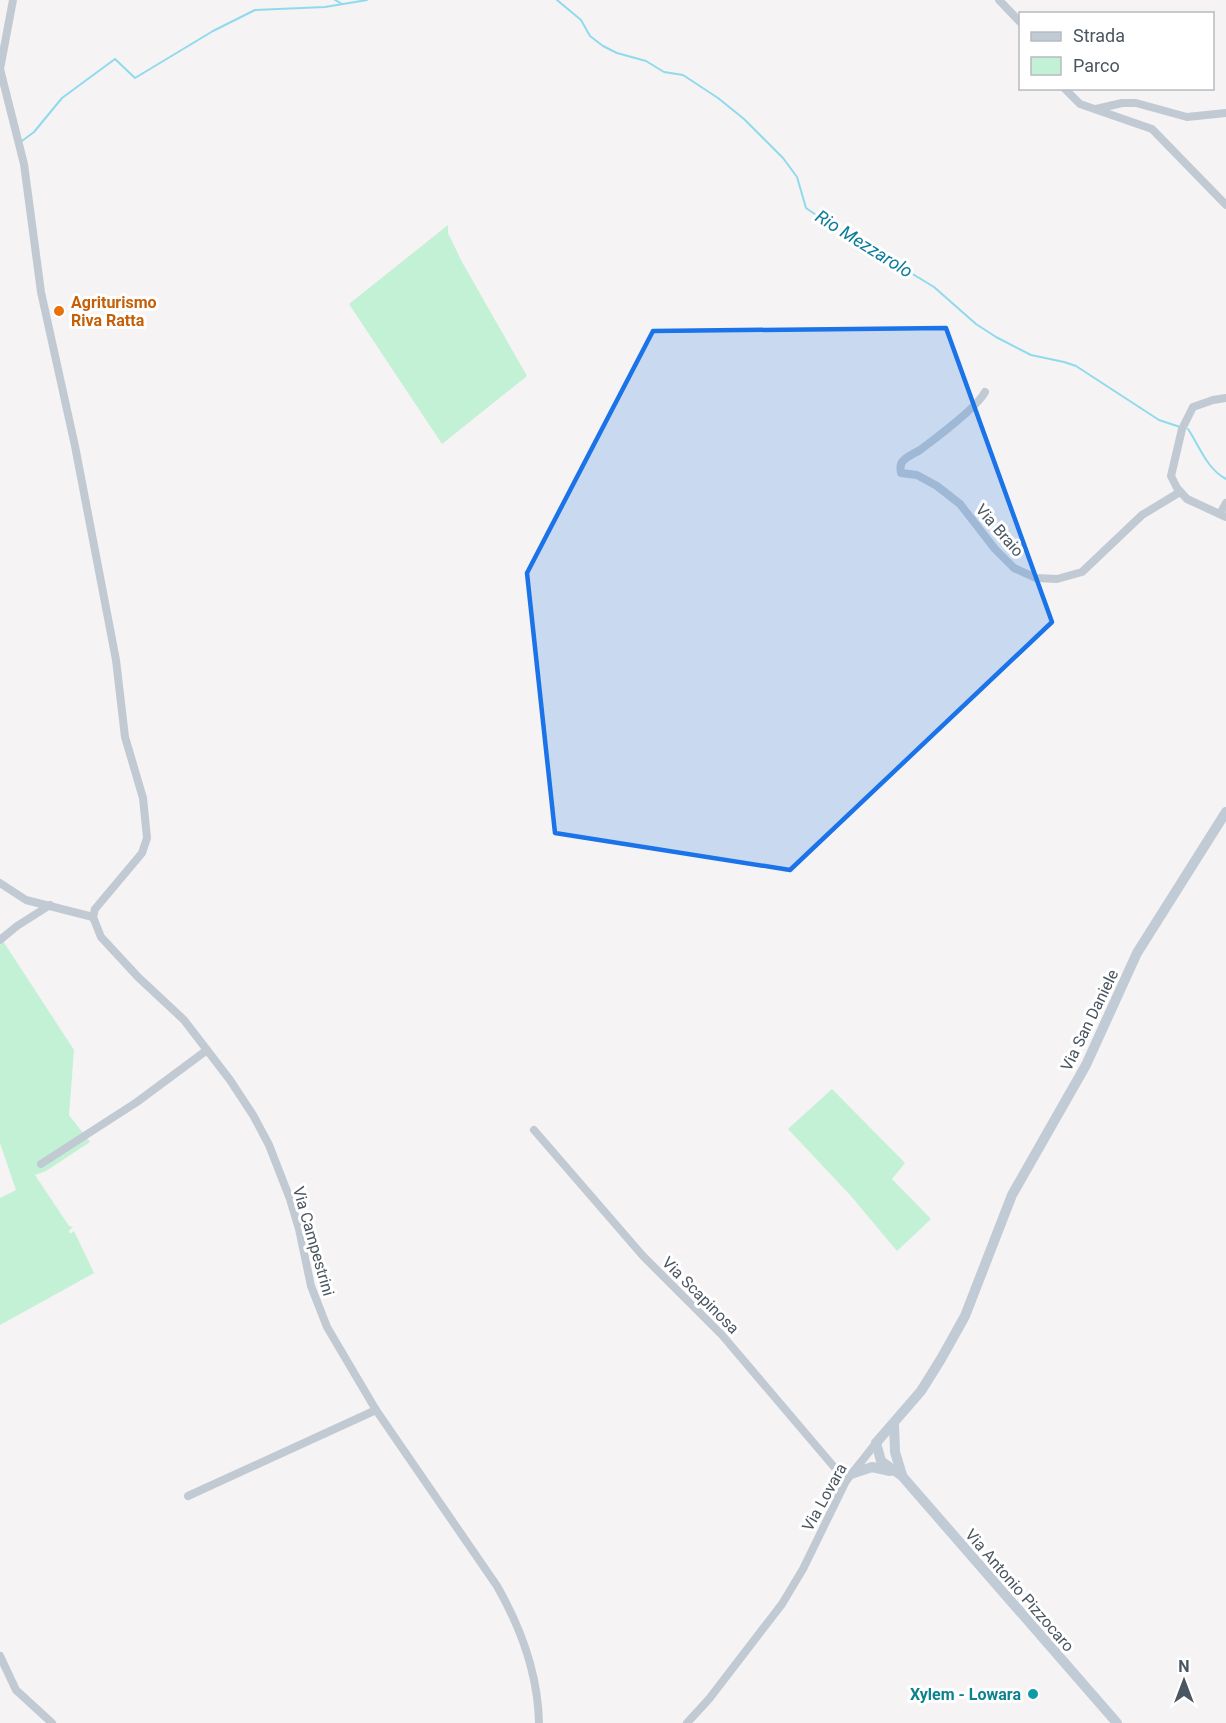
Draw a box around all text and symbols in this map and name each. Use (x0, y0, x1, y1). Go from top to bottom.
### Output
legend (1019, 12, 1214, 90)
text: Strada (1073, 25, 1125, 46)
text: Parco (1073, 55, 1120, 76)
water label: Rio Mezzarolo (812, 205, 917, 282)
place label: Agriturismo Riva Ratta (71, 293, 157, 330)
marker: Agriturismo Riva Ratta (52, 304, 66, 318)
street label: Via Braio (972, 500, 1028, 561)
street label: Via San Daniele (1057, 966, 1122, 1074)
street label: Via Campestrini (289, 1184, 338, 1298)
street label: Via Scapinosa (658, 1253, 743, 1338)
street label: Via Lovara (798, 1460, 851, 1534)
street label: Via Antonio Pizzocaro (961, 1525, 1078, 1656)
north arrow (1154, 1651, 1214, 1711)
text: N (1178, 1657, 1190, 1676)
place label: Xylem - Lowara (910, 1685, 1021, 1704)
marker: Xylem - Lowara (1026, 1687, 1040, 1701)

